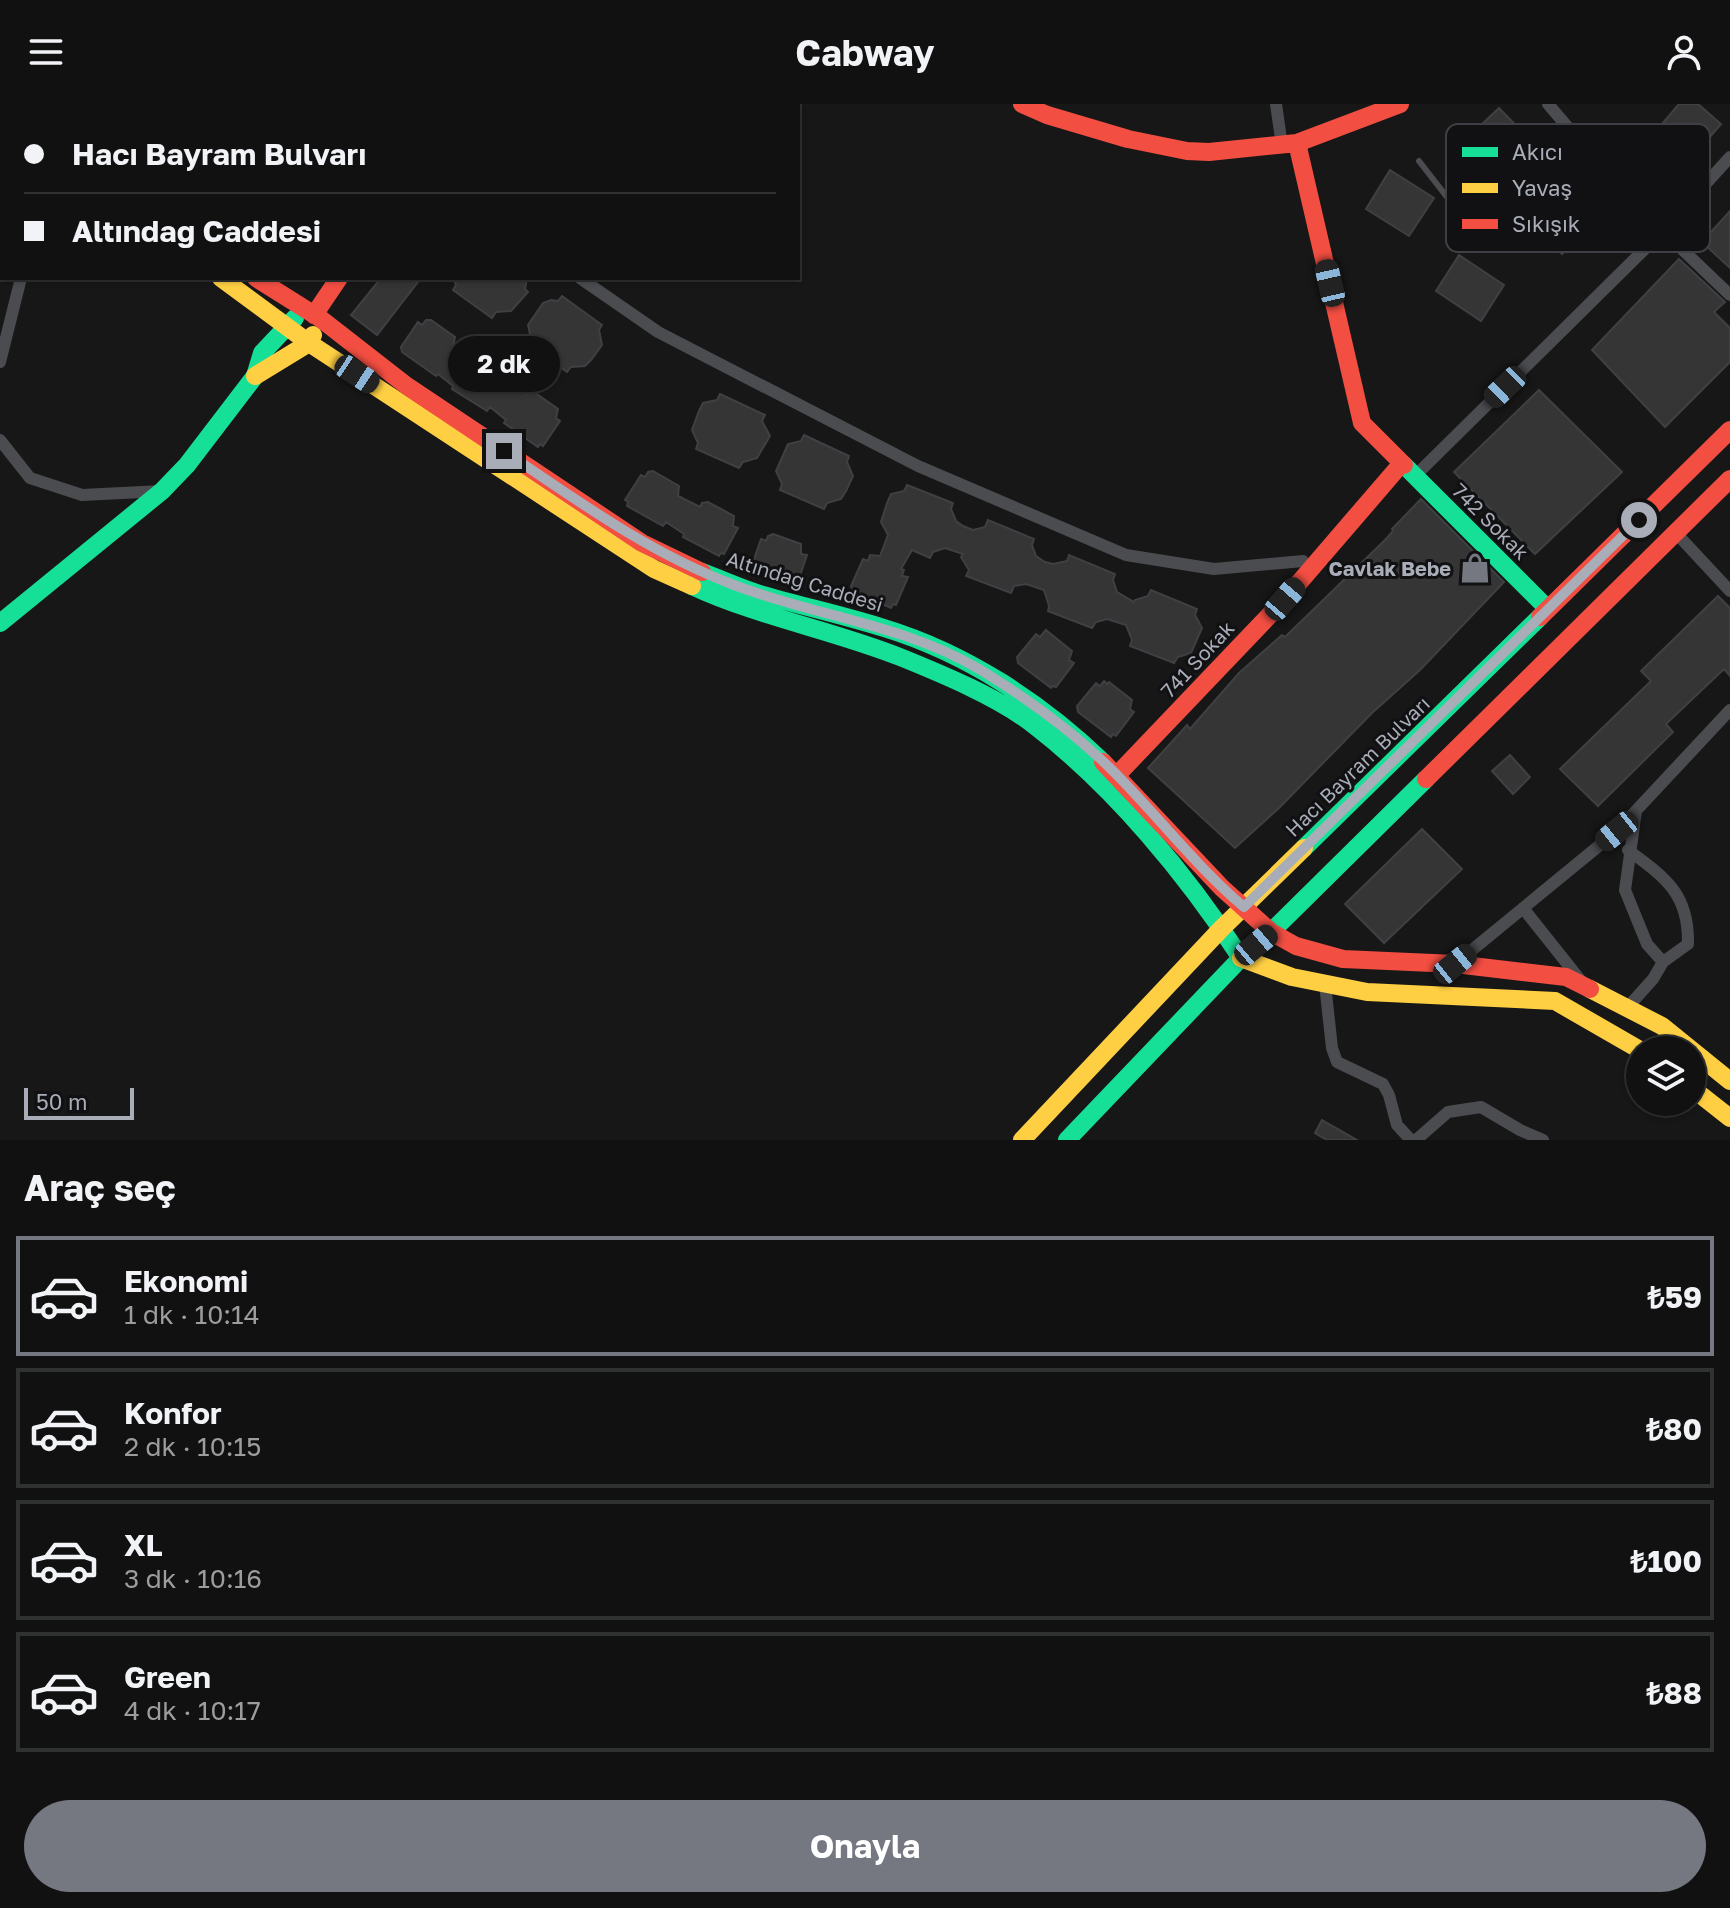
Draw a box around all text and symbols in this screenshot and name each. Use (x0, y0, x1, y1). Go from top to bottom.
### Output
icon: menu (24, 30, 68, 74)
icon: person (1662, 30, 1706, 74)
text: Cabway (795, 31, 935, 74)
legend (1446, 124, 1710, 252)
text: Hacı Bayram Bulvarı (72, 136, 366, 172)
text: Akıcı (1512, 138, 1563, 165)
text: Yavaş (1512, 174, 1572, 201)
text: Sıkışık (1512, 210, 1580, 237)
text: Altındağ Caddesi (72, 213, 321, 249)
car (1313, 257, 1347, 309)
callout: 2 dk (448, 335, 560, 391)
text: 2 dk (477, 348, 531, 379)
car (330, 351, 384, 397)
car (1479, 362, 1531, 412)
route end (486, 433, 522, 469)
street label: 742 Sokak (1448, 478, 1534, 564)
route start (1621, 502, 1657, 538)
street label: Altındağ Caddesi (724, 546, 886, 616)
shop icon: Cavlak Bebe (1458, 551, 1492, 585)
place label: Cavlak Bebe (1329, 556, 1451, 580)
car (1260, 573, 1310, 625)
street label: 741 Sokak (1155, 616, 1239, 702)
street label: Hacı Bayram Bulvarı (1280, 691, 1434, 841)
car (1591, 807, 1643, 855)
car (1230, 920, 1282, 970)
car (1429, 940, 1481, 988)
map controls (1626, 1036, 1706, 1116)
button: layers (1626, 1036, 1706, 1116)
scale bar (24, 1084, 134, 1120)
text: 50 m (36, 1088, 87, 1115)
text: Araç seç (24, 1166, 176, 1209)
icon: car (28, 1260, 100, 1332)
text: Ekonomi (124, 1263, 248, 1299)
text: ₺59 (1647, 1279, 1702, 1315)
text: 1 dk · 10:14 (124, 1299, 260, 1330)
icon: car (28, 1392, 100, 1464)
text: Konfor (124, 1395, 222, 1431)
text: ₺80 (1646, 1411, 1702, 1447)
text: 2 dk · 10:15 (124, 1431, 261, 1462)
icon: car (28, 1524, 100, 1596)
text: XL (124, 1527, 163, 1563)
text: ₺100 (1630, 1543, 1702, 1579)
text: 3 dk · 10:16 (124, 1563, 262, 1594)
icon: car (28, 1656, 100, 1728)
text: Green (124, 1659, 211, 1695)
text: ₺88 (1646, 1675, 1702, 1711)
text: 4 dk · 10:17 (124, 1695, 261, 1726)
button: Onayla (24, 1800, 1706, 1892)

